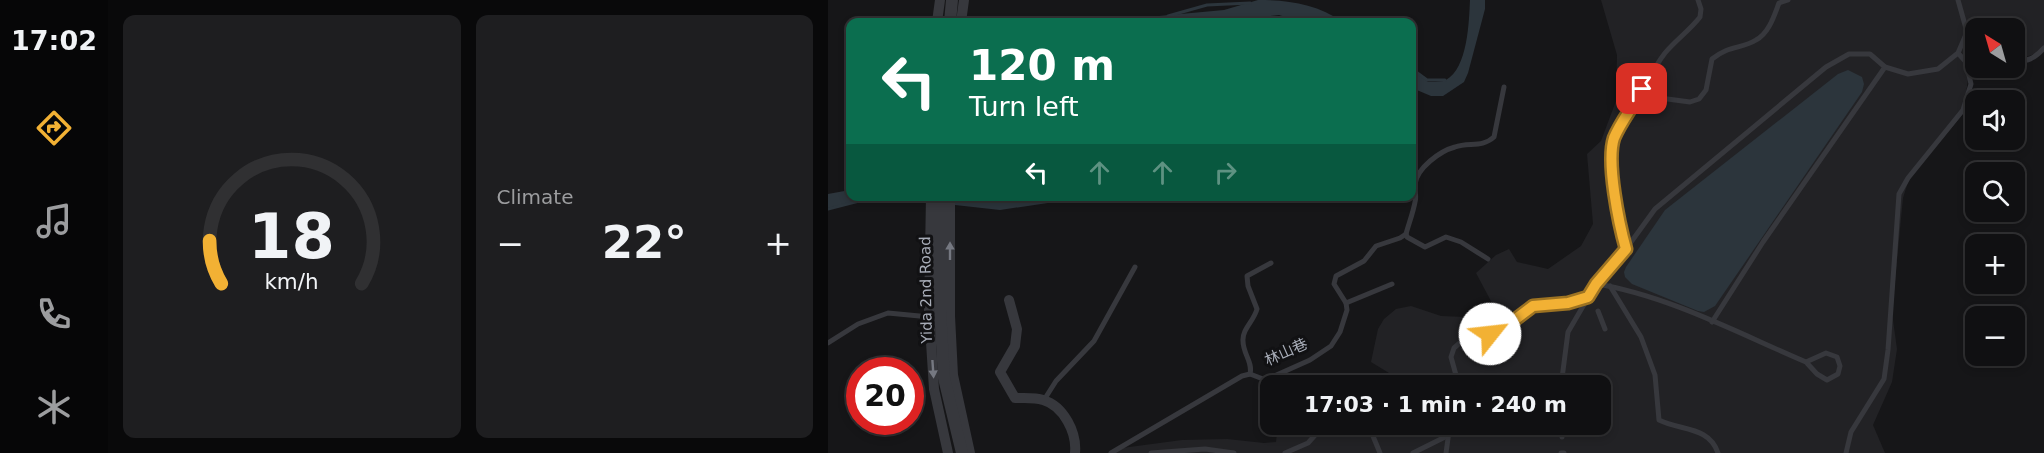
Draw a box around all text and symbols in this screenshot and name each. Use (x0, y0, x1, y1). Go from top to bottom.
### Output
north arrow (1965, 18, 2025, 78)
map controls (1965, 18, 2025, 366)
text: 17:02 (11, 25, 97, 56)
text: 120 m (969, 41, 1115, 90)
icon: left (870, 42, 948, 120)
pin (1616, 63, 1667, 114)
icon: arrive (1625, 72, 1658, 105)
button: sound (1965, 90, 2025, 150)
text: Turn left (969, 91, 1079, 122)
icon: directions (33, 107, 75, 149)
icon: left (1020, 156, 1053, 189)
icon: ahead (1083, 156, 1116, 189)
icon: ahead (1146, 156, 1179, 189)
icon: right (1209, 156, 1242, 189)
button: search (1965, 162, 2025, 222)
text: Climate (497, 185, 573, 209)
icon: music (33, 200, 75, 242)
text: 18 (248, 200, 335, 273)
text: 22° (602, 216, 687, 269)
text: − (497, 224, 524, 263)
text: + (764, 224, 792, 263)
button: + (1965, 234, 2025, 294)
street label: Yida 2nd Road (916, 236, 936, 345)
one-way arrow (945, 241, 955, 260)
text: km/h (265, 269, 319, 294)
icon: phone (33, 293, 75, 335)
position arrow (1458, 302, 1522, 366)
button: − (1965, 306, 2025, 366)
street label: 林山巷 (1262, 335, 1310, 369)
speed limit sign: 20 (846, 357, 924, 435)
one-way arrow (928, 360, 937, 379)
icon: climate (33, 386, 75, 428)
text: 17:03 · 1 min · 240 m (1304, 392, 1567, 417)

